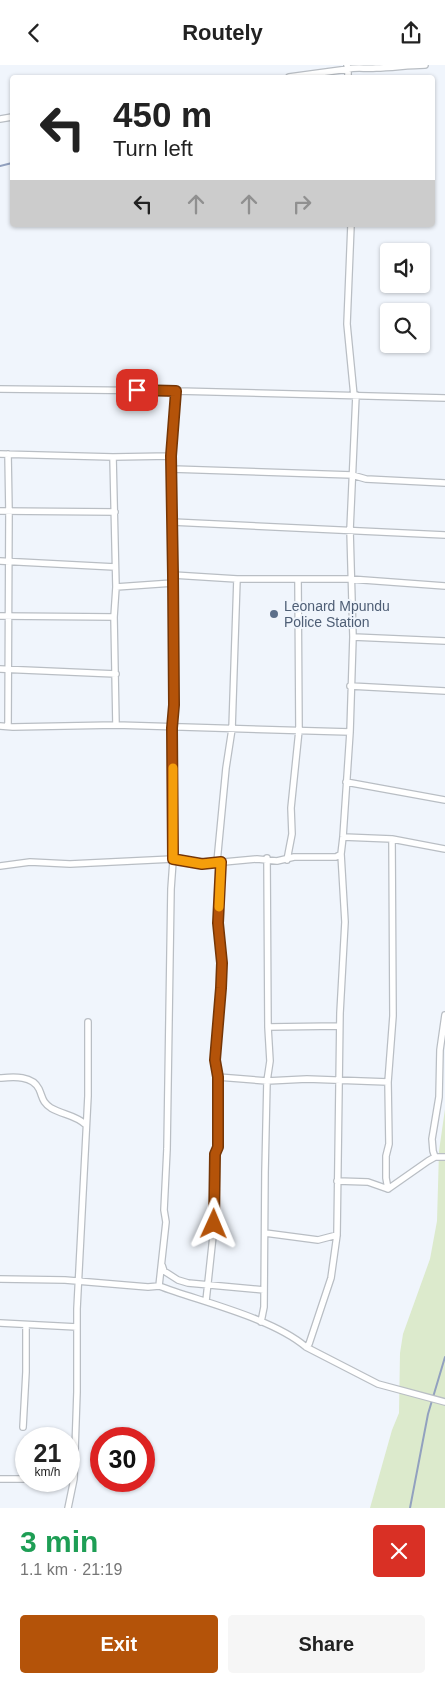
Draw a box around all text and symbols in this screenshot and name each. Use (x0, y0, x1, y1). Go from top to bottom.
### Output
icon: back (20, 19, 48, 47)
icon: share (397, 19, 425, 47)
text: Routely (182, 20, 263, 45)
icon: left (30, 95, 95, 160)
text: 450 m (113, 95, 212, 134)
text: Turn left (113, 136, 193, 161)
icon: left (129, 190, 157, 218)
icon: ahead (182, 190, 210, 218)
icon: ahead (235, 190, 263, 218)
icon: right (288, 190, 316, 218)
map controls (380, 243, 430, 353)
button: sound (380, 243, 430, 293)
button: search (380, 303, 430, 353)
pin (116, 369, 158, 411)
icon: arrive (123, 376, 151, 404)
place label: Leonard Mpundu Police Station (284, 598, 390, 630)
marker: Leonard Mpundu Police Station (268, 608, 280, 620)
position arrow (187, 1197, 239, 1249)
speed limit sign: 30 (90, 1427, 155, 1492)
text: 21 (34, 1439, 61, 1467)
text: km/h (34, 1465, 61, 1479)
text: 3 min (20, 1525, 98, 1558)
button: close (373, 1525, 425, 1577)
text: 1.1 km · 21:19 (20, 1561, 122, 1578)
button: Exit (20, 1615, 218, 1673)
button: Share (228, 1615, 425, 1673)

